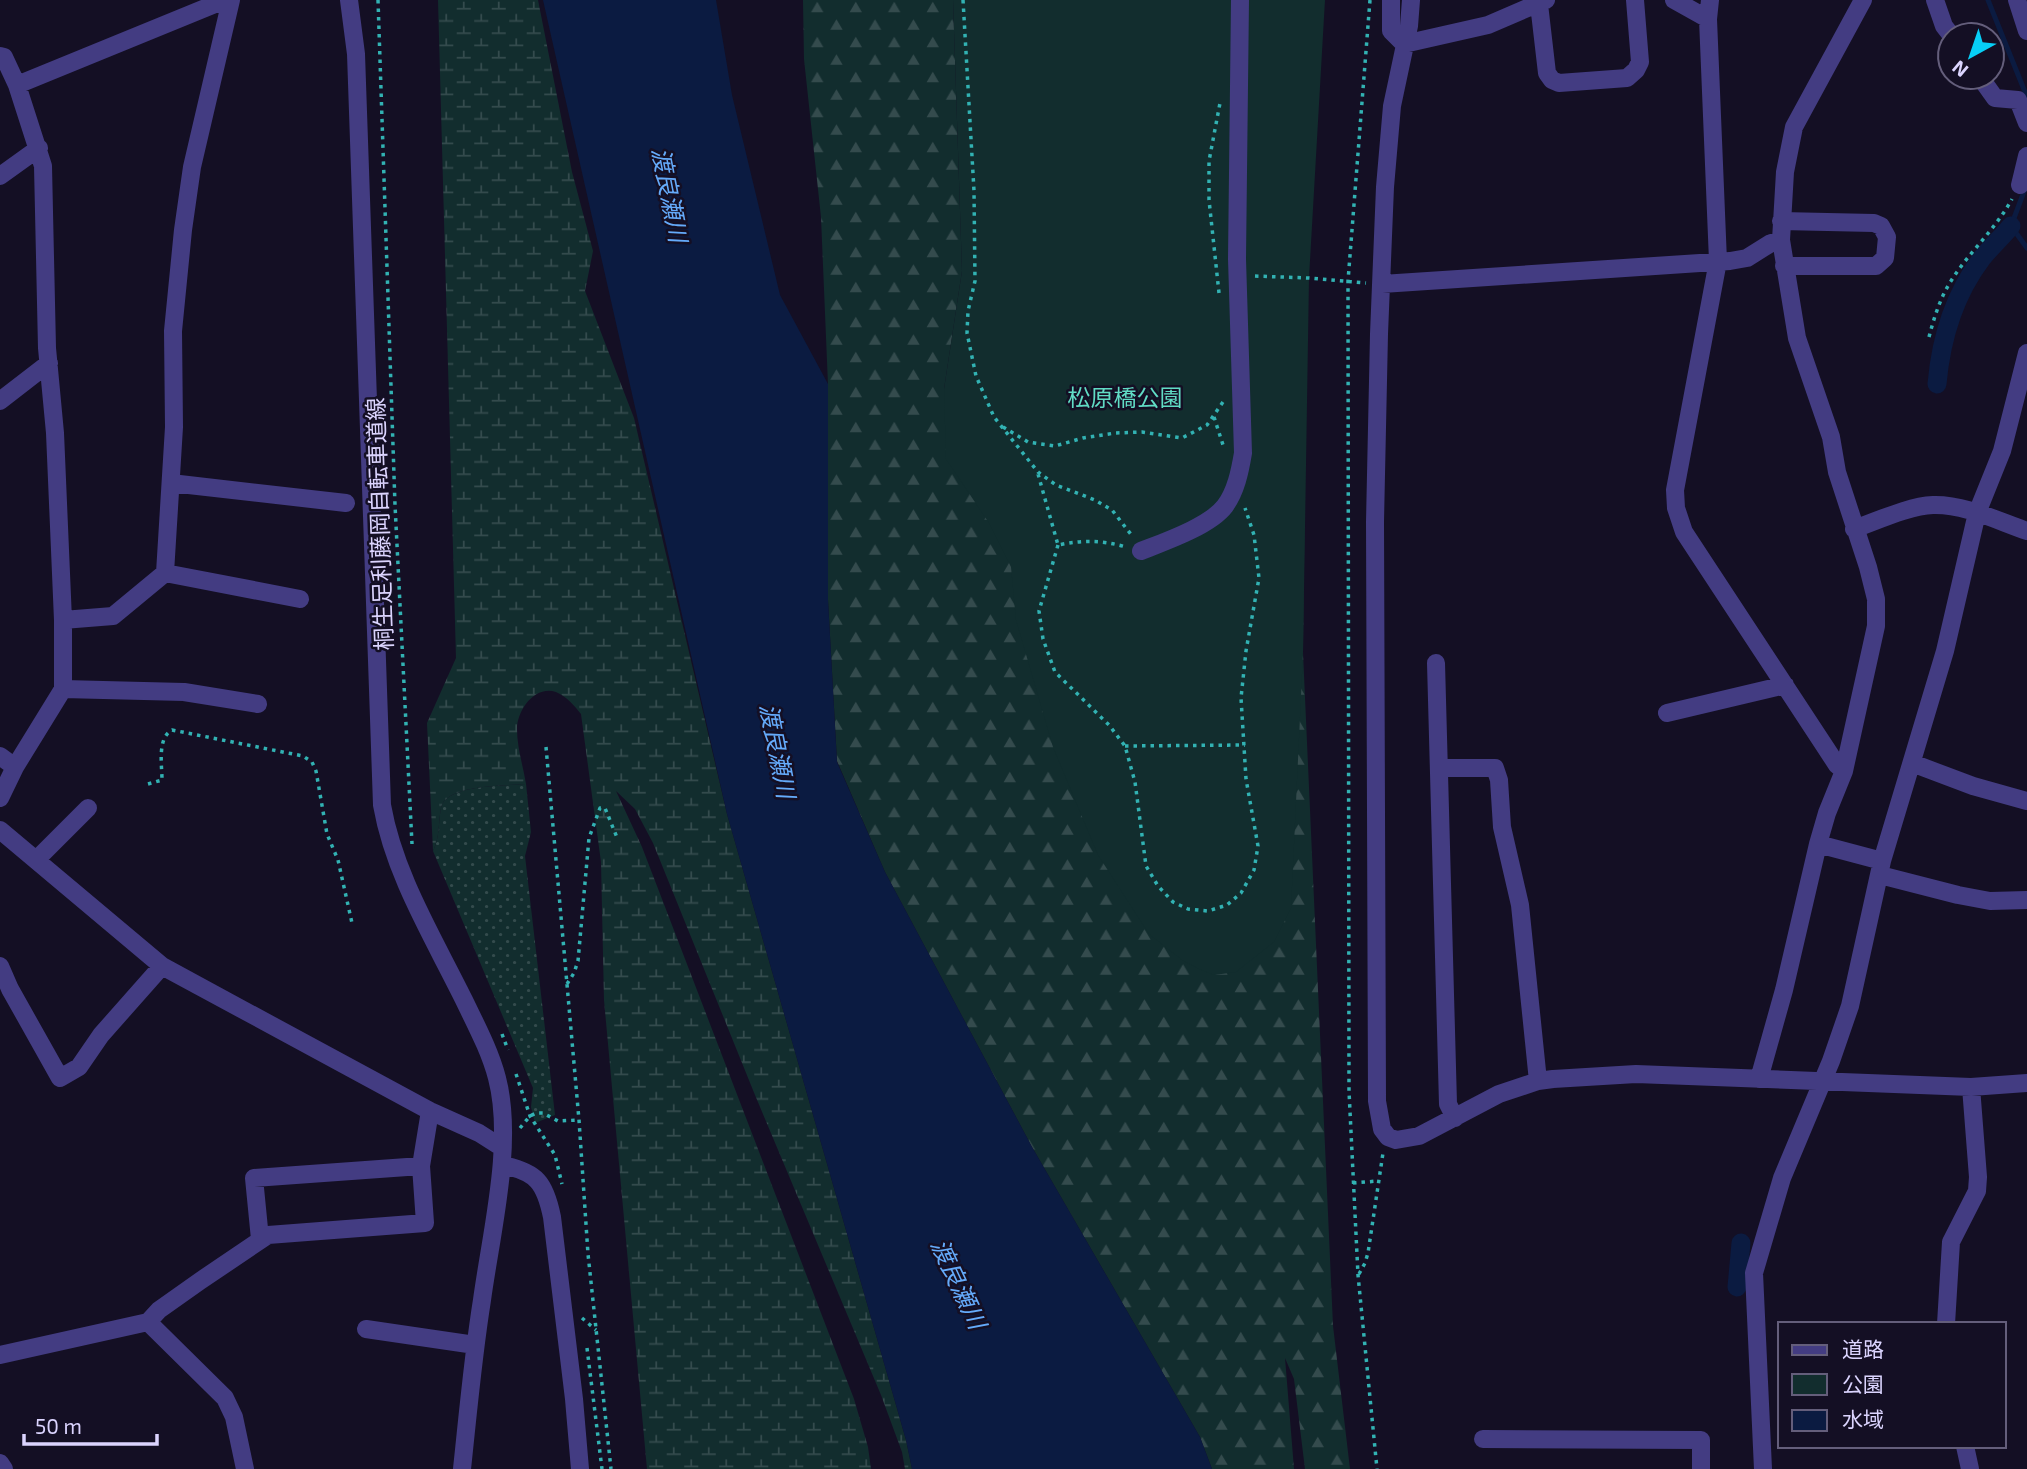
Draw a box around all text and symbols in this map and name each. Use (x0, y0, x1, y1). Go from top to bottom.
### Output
north arrow (1936, 21, 2006, 91)
text: N (1947, 56, 1972, 83)
water label: 渡良瀬川 (647, 145, 694, 248)
park label: 松原橋公園 (1068, 383, 1183, 411)
street label: 桐生足利藤岡自転車道線 (361, 397, 397, 651)
water label: 渡良瀬川 (755, 701, 802, 804)
water label: 渡良瀬川 (926, 1234, 994, 1336)
legend (1778, 1322, 2006, 1448)
text: 道路 (1842, 1336, 1884, 1361)
text: 公園 (1842, 1371, 1884, 1396)
scale bar (24, 1402, 158, 1446)
text: 水域 (1842, 1406, 1884, 1431)
text: 50 m (35, 1413, 82, 1438)

